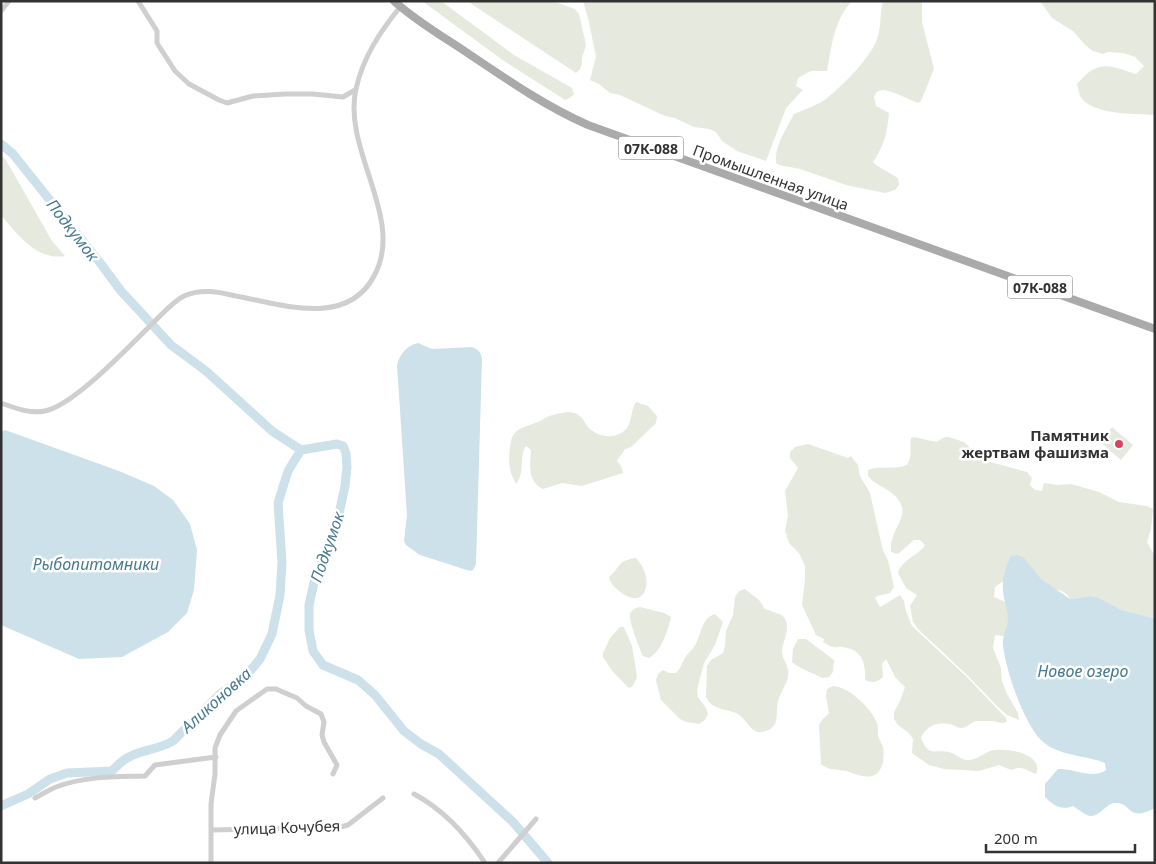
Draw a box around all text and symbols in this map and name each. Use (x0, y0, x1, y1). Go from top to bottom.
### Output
road number: 07К-088 (618, 136, 684, 160)
street label: Промышленная улица (690, 140, 852, 214)
water label: Подкумок (42, 194, 105, 266)
road number: 07К-088 (1008, 276, 1072, 298)
place label: Памятник жертвам фашизма (962, 425, 1110, 462)
marker: Памятник жертвам фашизма (1113, 438, 1125, 450)
water label: Подкумок (305, 508, 350, 585)
water label: Рыбопитомники (33, 553, 159, 575)
water label: Новое озеро (1038, 660, 1128, 682)
water label: Аликоновка (175, 663, 256, 738)
street label: улица Кочубея (233, 815, 341, 839)
scale bar (986, 822, 1135, 854)
text: 200 m (994, 828, 1038, 848)

